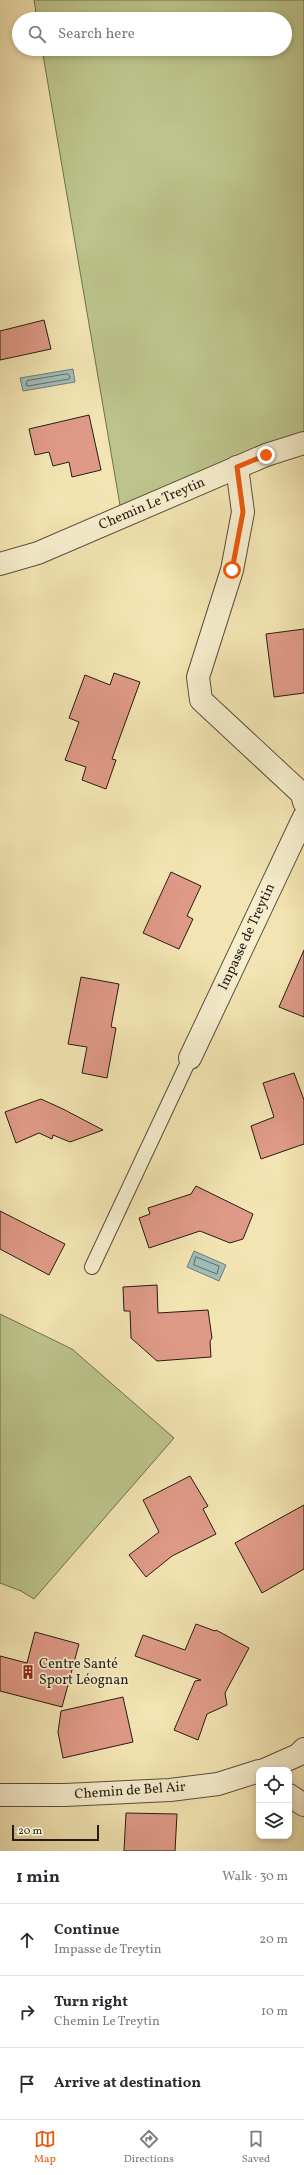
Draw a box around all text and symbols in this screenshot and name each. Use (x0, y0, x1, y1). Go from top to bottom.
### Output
search box (12, 12, 292, 56)
icon: search (26, 23, 48, 45)
text: Search here (58, 24, 135, 45)
route end (257, 446, 275, 464)
street label: Chemin Le Treytin (96, 473, 208, 535)
route start (223, 561, 241, 579)
street label: Impasse de Treytin (214, 881, 280, 993)
place label: Centre Santé Sport Léognan (39, 1655, 129, 1690)
building icon: Centre Santé Sport Léognan (20, 1664, 36, 1680)
map controls (256, 1767, 292, 1839)
button: locate (256, 1767, 292, 1803)
street label: Chemin de Bel Air (74, 1778, 186, 1804)
button: layers (256, 1803, 292, 1839)
scale bar (12, 1823, 99, 1842)
text: 20 m (18, 1824, 42, 1839)
text: 1 min (16, 1866, 60, 1889)
text: Walk · 30 m (222, 1868, 288, 1886)
text: Continue (54, 1920, 119, 1941)
icon: ahead (16, 1929, 38, 1951)
text: 20 m (259, 1931, 288, 1949)
text: Impasse de Treytin (54, 1941, 161, 1959)
text: Turn right (54, 1992, 128, 2013)
icon: right (16, 2001, 38, 2023)
text: 10 m (261, 2003, 288, 2021)
text: Chemin Le Treytin (54, 2013, 160, 2031)
icon: arrive (16, 2073, 38, 2095)
text: Arrive at destination (54, 2073, 201, 2094)
tab: Map (34, 2128, 56, 2167)
tab: Directions (124, 2128, 174, 2167)
tab: Saved (242, 2128, 270, 2167)

